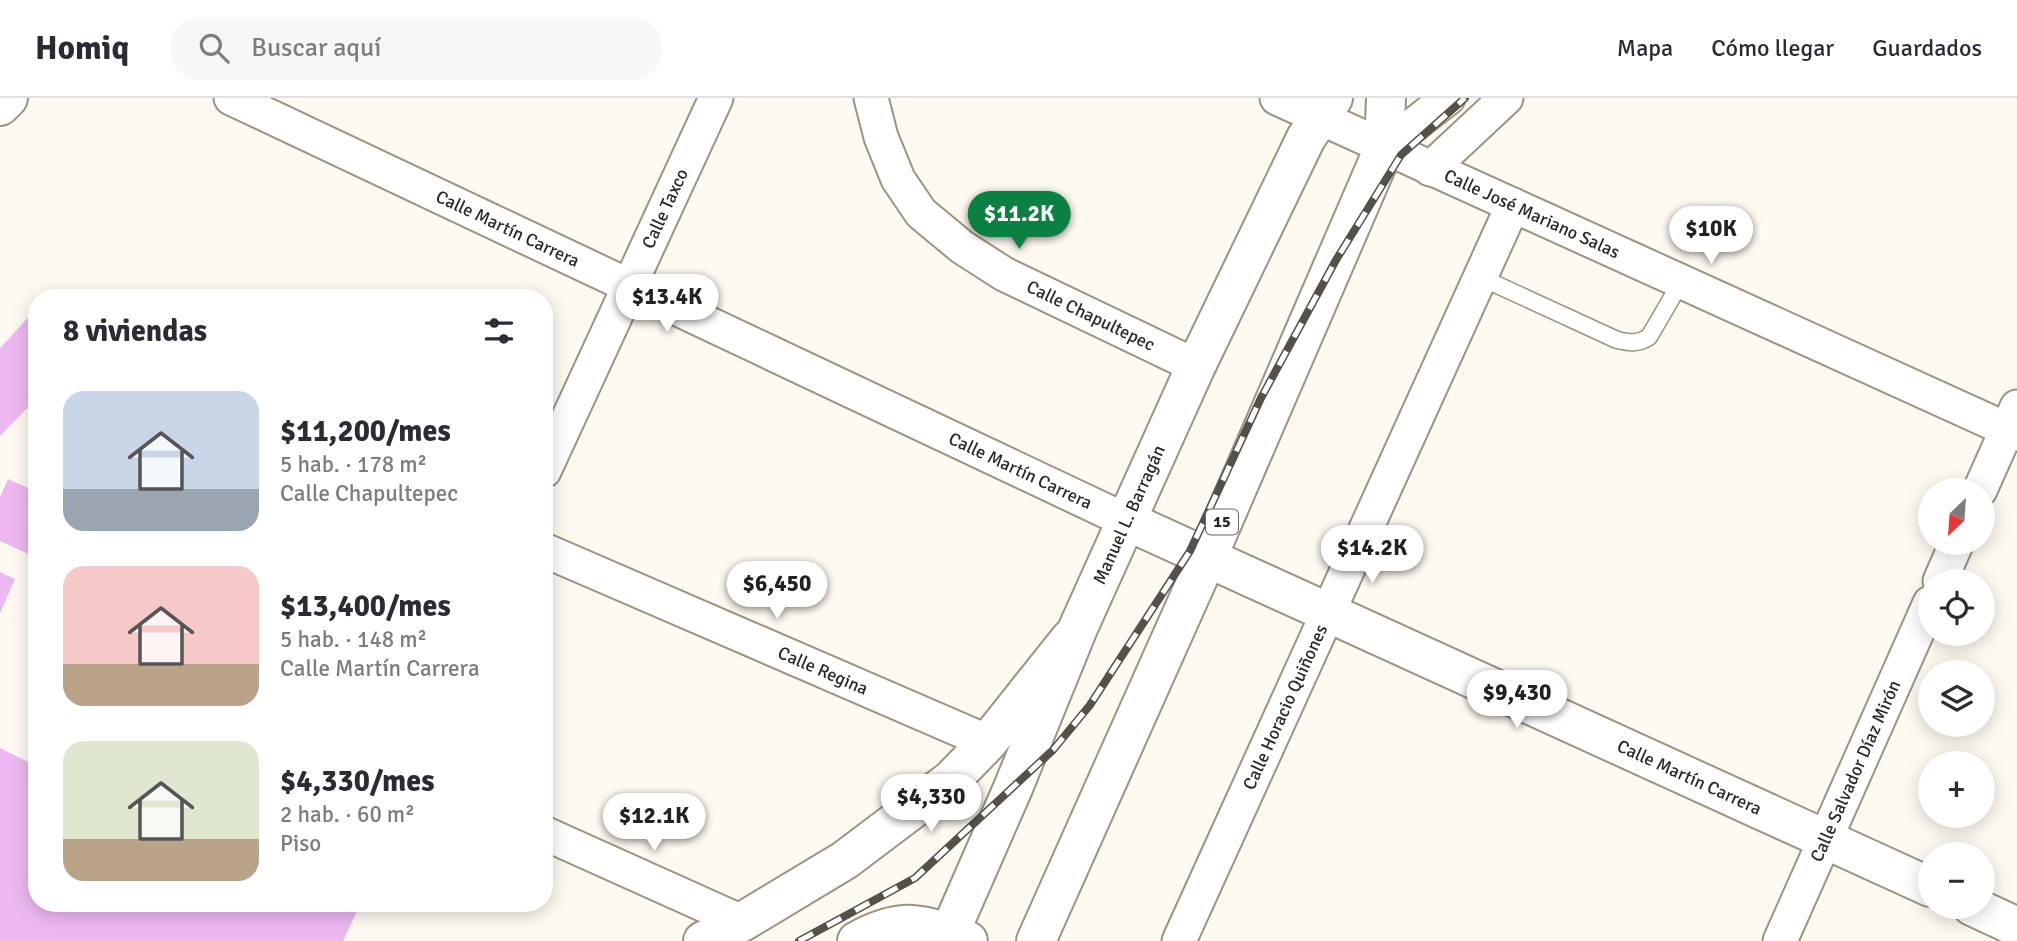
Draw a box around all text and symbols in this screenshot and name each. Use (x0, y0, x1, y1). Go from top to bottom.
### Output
search box (171, 17, 661, 80)
text: Homiq (35, 28, 129, 69)
icon: search (195, 29, 233, 67)
text: Buscar aquí (251, 32, 381, 64)
text: Mapa (1617, 33, 1673, 63)
text: Cómo llegar (1711, 33, 1834, 63)
text: Guardados (1872, 33, 1982, 63)
street label: Calle José Mariano Salas (1441, 164, 1623, 263)
street label: Calle Taxco (637, 165, 693, 252)
street label: Calle Martín Carrera (432, 185, 583, 272)
pin: $11.2K (962, 192, 1076, 251)
text: $11.2K (984, 199, 1054, 228)
pin: $10K (1670, 206, 1752, 266)
text: $10K (1685, 214, 1737, 243)
pin: $13.4K (610, 274, 724, 334)
street label: Calle Chapultepec (1023, 275, 1158, 356)
text: $13.4K (632, 282, 702, 311)
icon: filters (480, 312, 518, 350)
text: 8 viviendas (63, 313, 207, 350)
text: $11,200/mes (280, 413, 451, 450)
icon: home (119, 419, 203, 503)
street label: Calle Martín Carrera (945, 427, 1096, 514)
street label: Manuel L. Barragán (1088, 442, 1170, 588)
text: 5 hab. · 178 m² (280, 450, 427, 479)
north arrow (1918, 478, 1995, 555)
map controls (1918, 478, 1995, 919)
text: Calle Chapultepec (280, 479, 458, 508)
road number: 15 (1206, 510, 1238, 534)
pin: $14.2K (1315, 526, 1429, 585)
text: $14.2K (1337, 533, 1407, 562)
pin: $6,450 (720, 561, 834, 621)
text: $6,450 (743, 569, 811, 598)
button: locate (1918, 569, 1995, 646)
text: $13,400/mes (280, 588, 451, 625)
icon: home (119, 594, 203, 678)
street label: Calle Horacio Quiñones (1238, 621, 1332, 793)
text: 5 hab. · 148 m² (280, 625, 427, 654)
street label: Calle Regina (775, 642, 871, 700)
text: Calle Martín Carrera (280, 654, 480, 683)
button: layers (1918, 660, 1995, 737)
pin: $9,430 (1460, 670, 1574, 730)
street label: Calle Salvador Díaz Mirón (1805, 677, 1905, 865)
text: $9,430 (1483, 678, 1551, 707)
street label: Calle Martín Carrera (1614, 735, 1765, 820)
button: + (1918, 751, 1995, 828)
text: $4,330/mes (280, 763, 435, 800)
icon: home (119, 769, 203, 853)
pin: $4,330 (874, 774, 988, 834)
text: $4,330 (897, 782, 965, 811)
pin: $12.1K (597, 794, 711, 853)
text: 2 hab. · 60 m² (280, 800, 415, 829)
text: $12.1K (619, 801, 689, 830)
text: Piso (280, 829, 321, 858)
button: − (1918, 842, 1995, 919)

